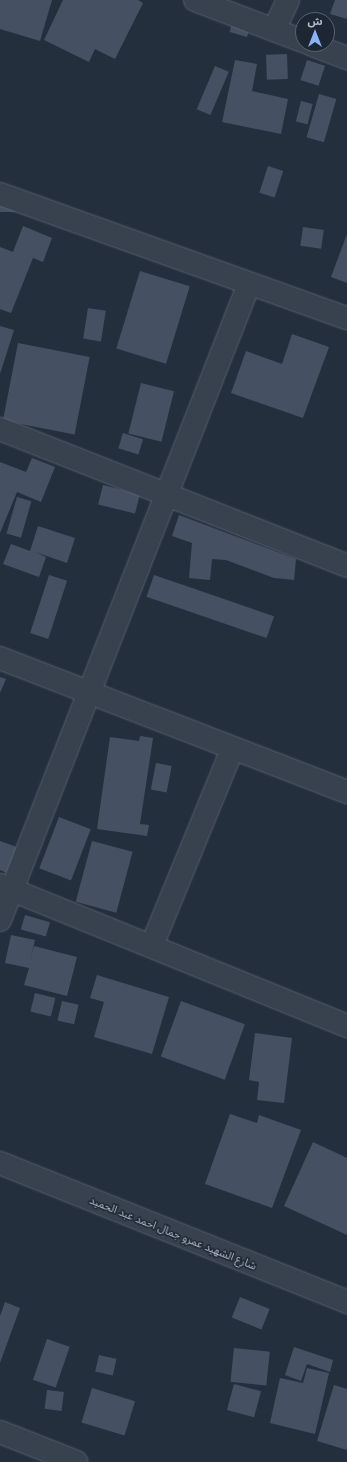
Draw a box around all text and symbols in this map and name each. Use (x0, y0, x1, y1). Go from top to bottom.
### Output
north arrow (295, 12, 335, 52)
text: ش (307, 13, 323, 28)
street label: شارع الشهيد عمرو جمال احمد عبد الحميد (88, 1193, 258, 1273)

